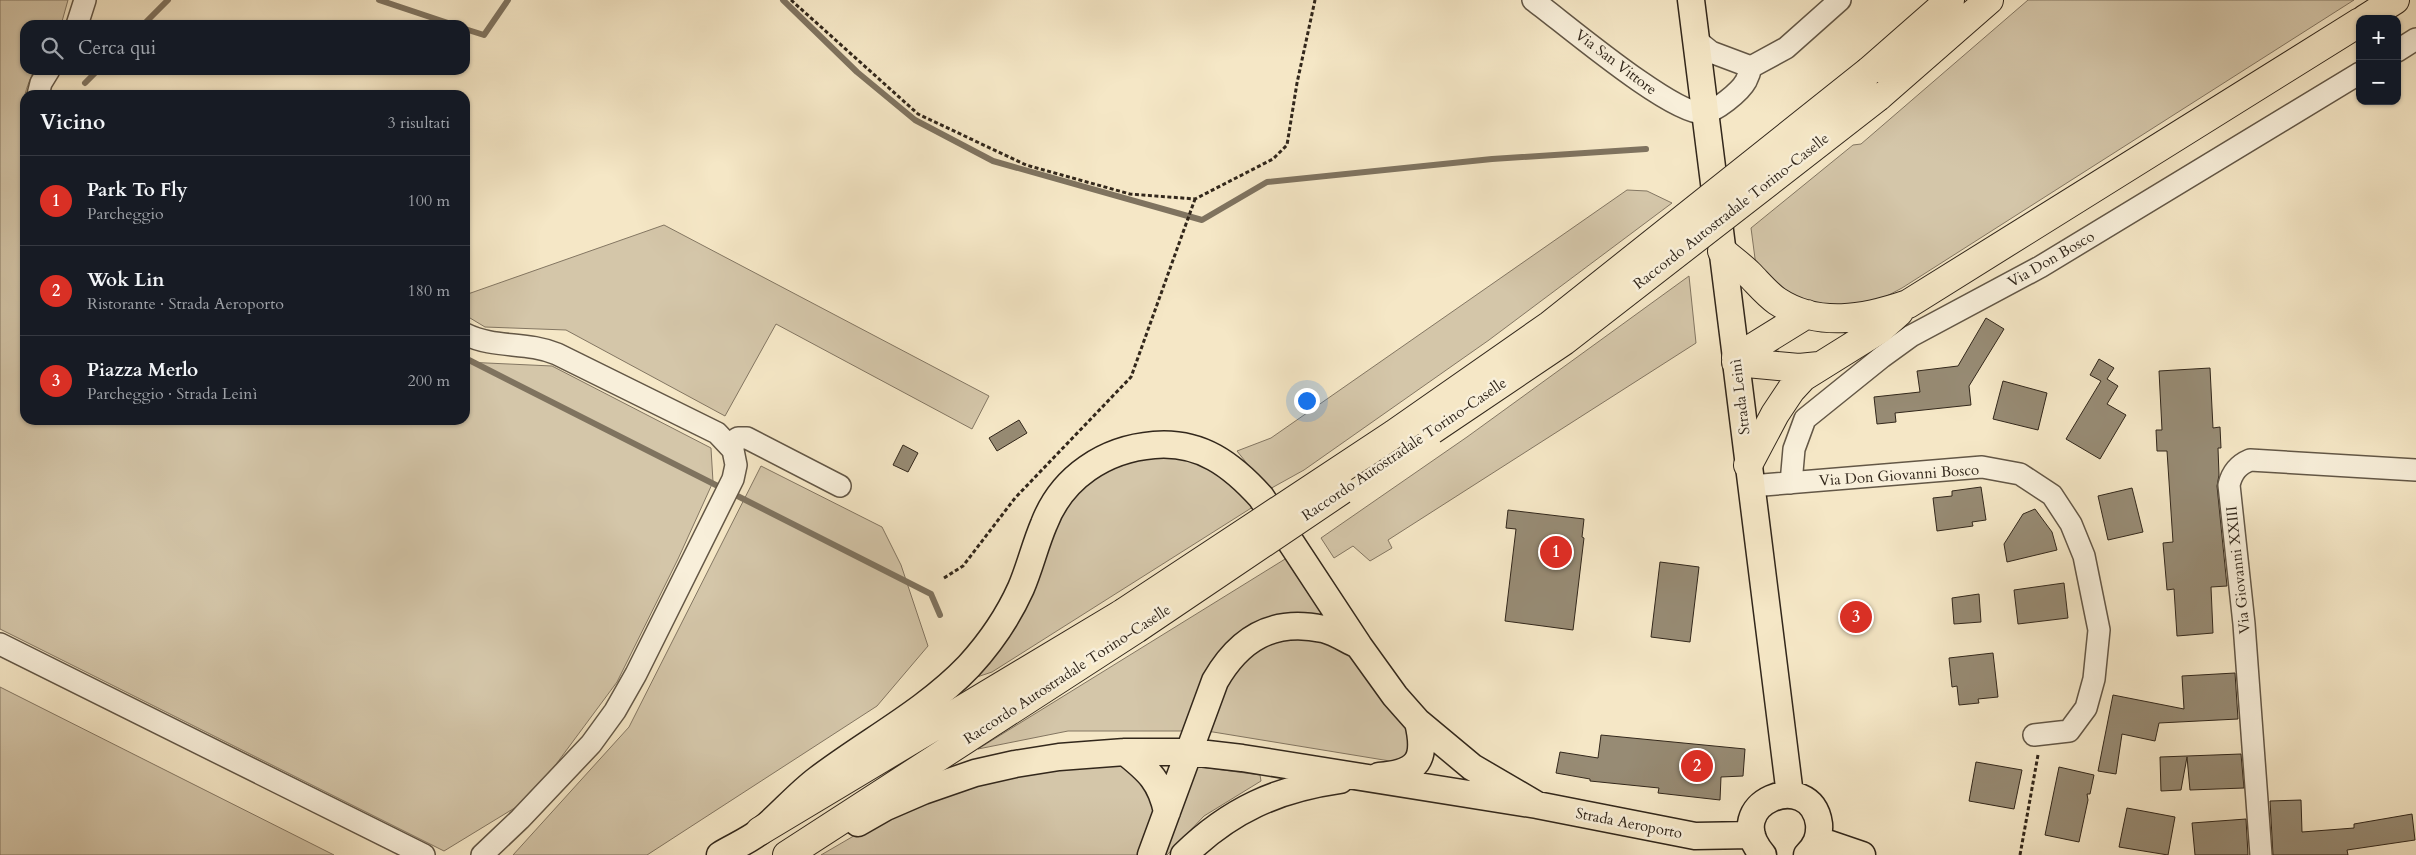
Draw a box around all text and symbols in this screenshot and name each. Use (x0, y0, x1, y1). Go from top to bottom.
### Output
map controls (2356, 15, 2401, 105)
button: + (2356, 15, 2401, 60)
search box (20, 20, 470, 75)
street label: Via San Vittore (1571, 25, 1661, 99)
icon: search (38, 34, 66, 62)
text: Cerca qui (78, 35, 156, 61)
button: − (2356, 60, 2401, 105)
text: Vicino (40, 108, 105, 137)
text: 3 risultati (387, 112, 450, 134)
street label: Raccordo Autostradale Torino-Caselle (1629, 128, 1833, 294)
text: Park To Fly (87, 177, 187, 203)
text: 1 (52, 190, 60, 212)
text: 100 m (408, 190, 450, 212)
text: Parcheggio (87, 203, 164, 225)
street label: Via Don Bosco (2004, 226, 2098, 292)
text: Wok Lin (87, 267, 165, 293)
text: 2 (52, 280, 60, 302)
text: 180 m (408, 280, 450, 302)
text: Ristorante · Strada Aeroporto (87, 293, 284, 315)
text: Piazza Merlo (87, 357, 198, 383)
street label: Strada Leinì (1725, 358, 1755, 436)
text: 3 (52, 370, 60, 392)
text: 200 m (408, 370, 450, 392)
street label: Raccordo Autostradale Torino-Caselle (1298, 373, 1511, 525)
text: Parcheggio · Strada Leinì (87, 383, 257, 405)
your location (1294, 388, 1320, 414)
street label: Via Don Giovanni Bosco (1818, 459, 1980, 491)
street label: Via Giovanni XXIII (2221, 505, 2255, 635)
pin: 1 (1540, 533, 1572, 571)
pin: 3 (1840, 598, 1872, 636)
street label: Raccordo Autostradale Torino-Caselle (960, 599, 1175, 749)
pin: 2 (1681, 747, 1713, 785)
street label: Strada Aeroporto (1574, 803, 1684, 843)

